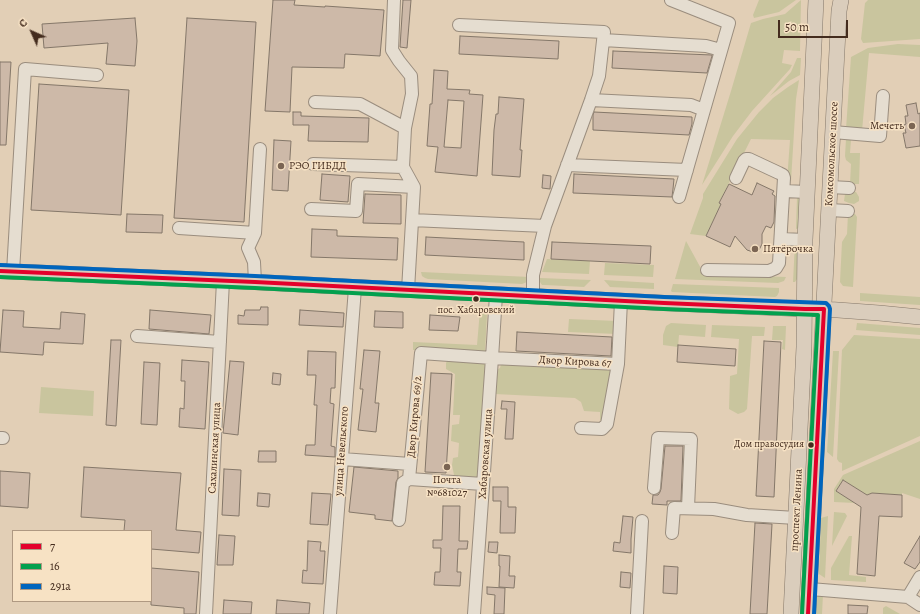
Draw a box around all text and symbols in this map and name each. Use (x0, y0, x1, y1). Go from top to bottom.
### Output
north arrow (12, 12, 52, 52)
scale bar (780, 12, 850, 38)
text: С (15, 15, 31, 31)
text: 50 m (785, 19, 809, 35)
street label: Комсомольское шоссе (823, 101, 841, 207)
place label: Мечеть (870, 119, 904, 133)
marker: Мечеть (907, 121, 917, 131)
place label: РЭО ГИБДД (289, 159, 346, 173)
marker: РЭО ГИБДД (276, 161, 286, 171)
place label: Пятёрочка (763, 242, 813, 256)
marker: Пятёрочка (750, 244, 760, 254)
marker: пос. Хабаровский (471, 294, 481, 304)
place label: пос. Хабаровский (437, 305, 515, 317)
street label: Двор Кирова 67 (538, 354, 612, 370)
street label: Двор Кирова 69/2 (405, 376, 425, 458)
street label: Сахалинская улица (206, 402, 224, 494)
street label: улица Невельского (332, 406, 352, 496)
street label: Хабаровская улица (476, 408, 496, 500)
place label: Дом правосудия (734, 439, 804, 451)
marker: Дом правосудия (806, 440, 816, 450)
marker: Почта №681027 (442, 462, 452, 472)
street label: проспект Ленина (788, 468, 806, 552)
place label: Почта №681027 (427, 473, 467, 499)
legend (12, 530, 152, 602)
text: 7 (50, 538, 55, 554)
text: 16 (50, 558, 60, 574)
text: 291а (50, 578, 71, 594)

